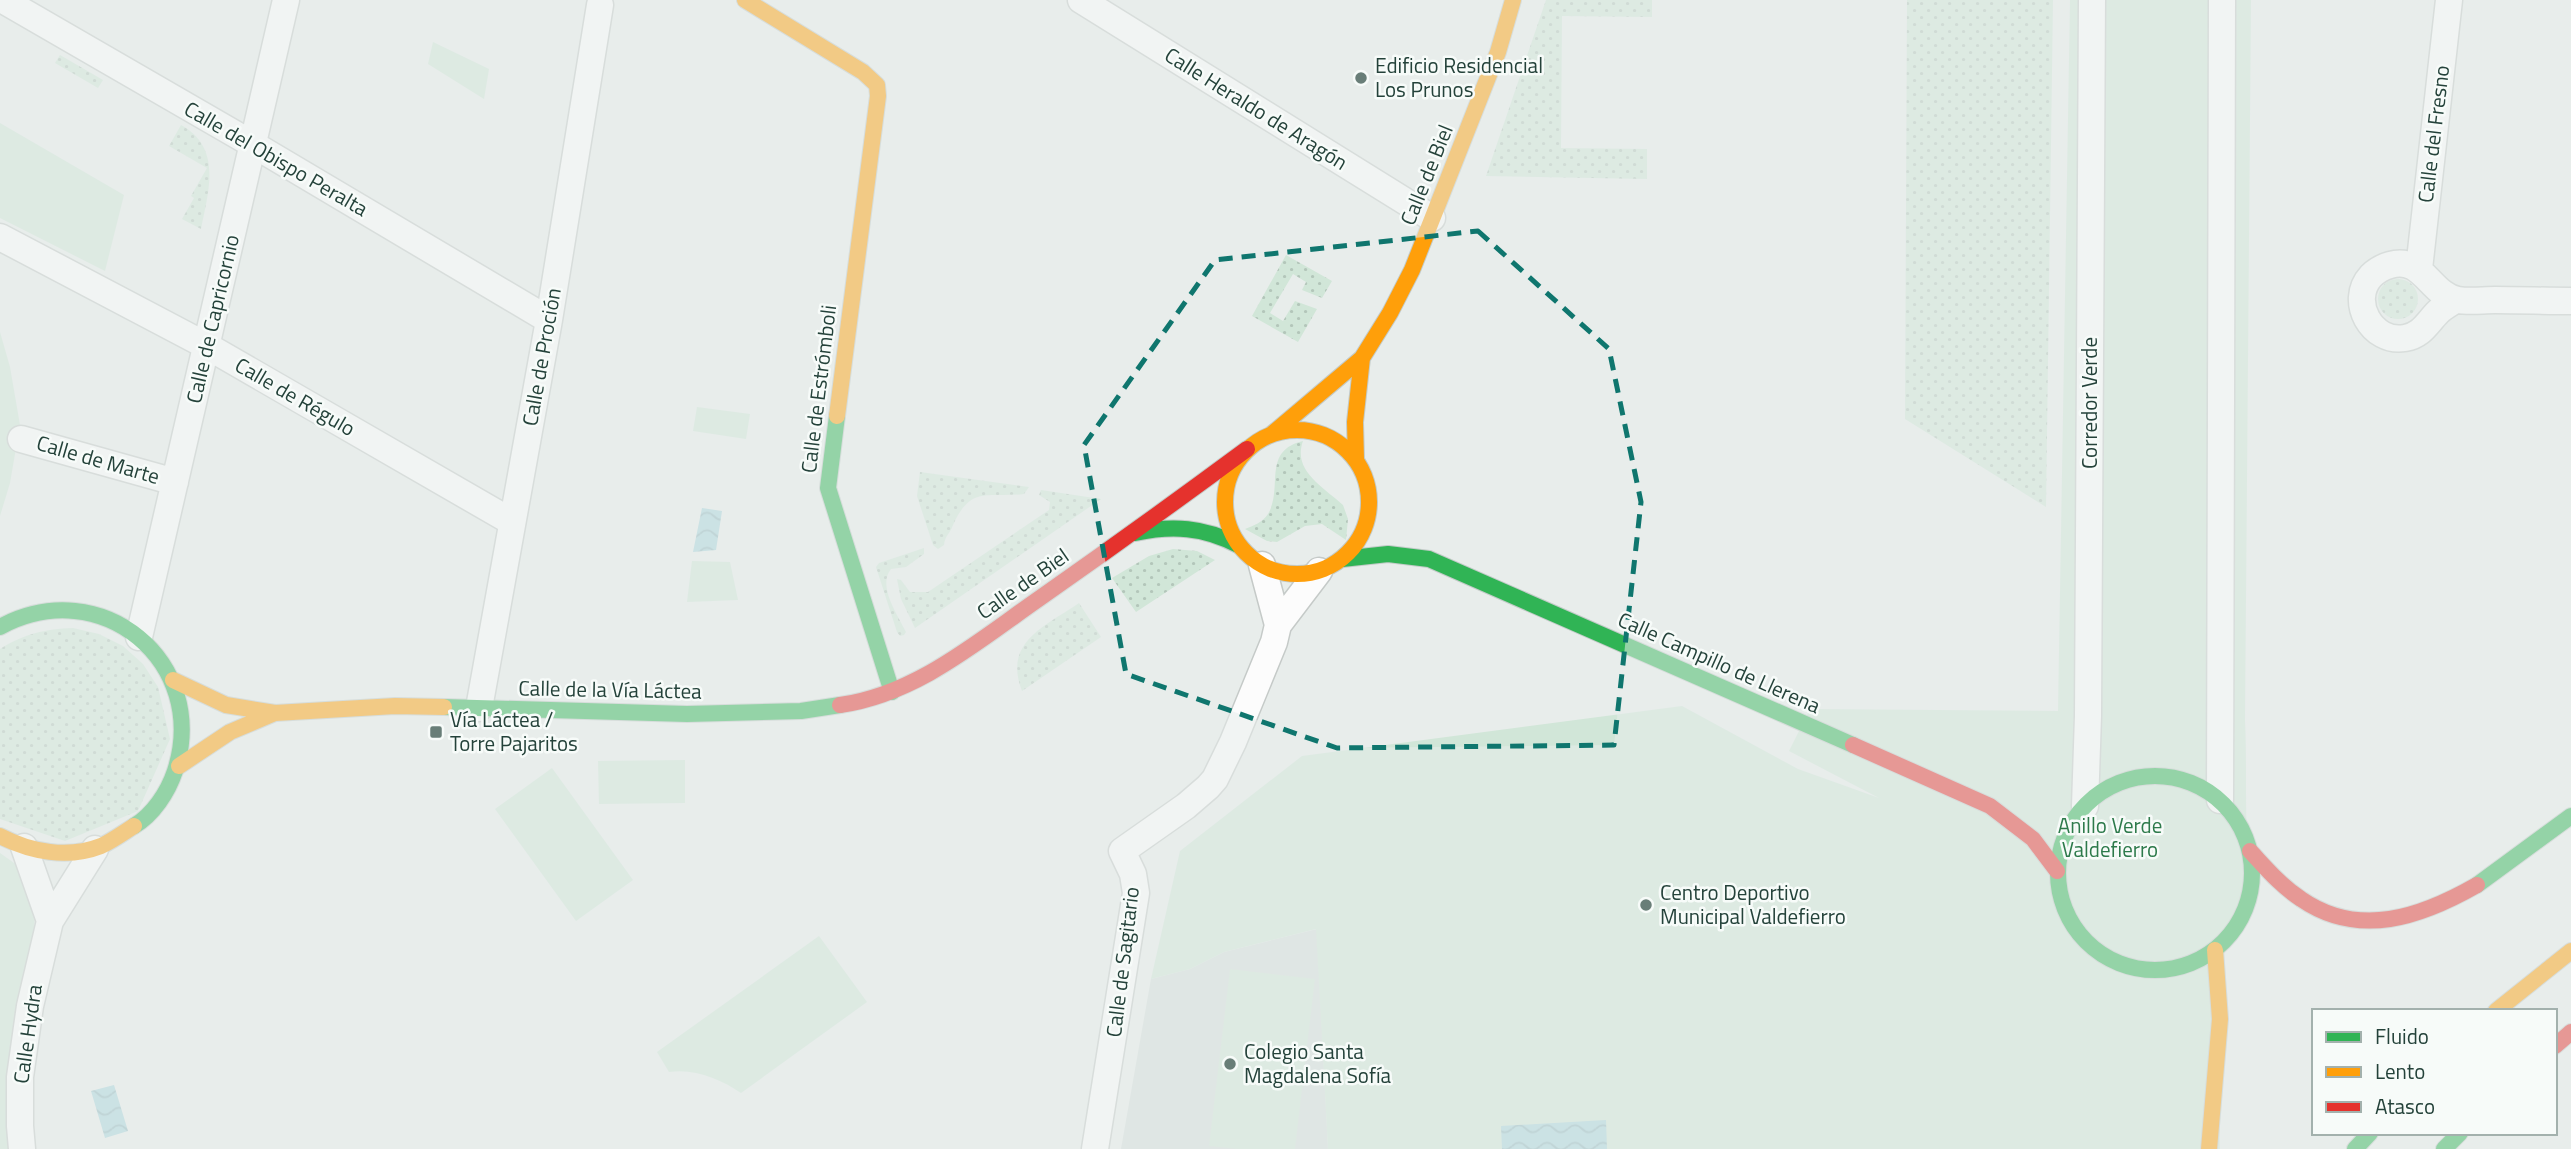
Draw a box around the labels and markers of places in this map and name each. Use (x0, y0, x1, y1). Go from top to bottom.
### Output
place label: Edificio Residencial Los Prunos (1375, 49, 1543, 105)
marker: Edificio Residencial Los Prunos (1353, 70, 1369, 86)
place label: Vía Láctea / Torre Pajaritos (450, 703, 578, 759)
marker: Vía Láctea / Torre Pajaritos (428, 724, 444, 740)
place label: Centro Deportivo Municipal Valdefierro (1660, 876, 1846, 932)
marker: Centro Deportivo Municipal Valdefierro (1638, 897, 1654, 913)
place label: Colegio Santa Magdalena Sofía (1244, 1035, 1391, 1091)
marker: Colegio Santa Magdalena Sofía (1222, 1056, 1238, 1072)

